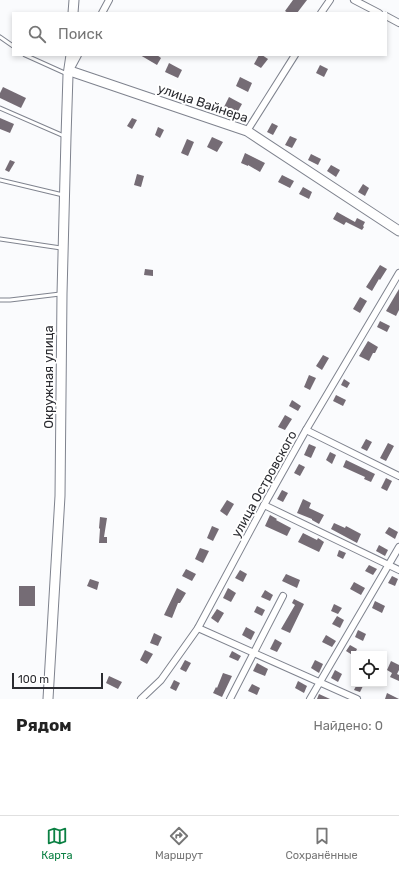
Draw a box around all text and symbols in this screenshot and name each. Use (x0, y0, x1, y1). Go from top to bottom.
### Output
search box (12, 12, 387, 56)
icon: search (26, 23, 48, 45)
text: Поиск (58, 25, 103, 43)
street label: улица Вайнера (156, 81, 250, 125)
street label: Окружная улица (41, 325, 56, 429)
street label: улица Островского (228, 428, 300, 540)
map controls (351, 651, 387, 687)
button: locate (351, 651, 387, 687)
scale bar (12, 671, 103, 690)
text: 100 m (18, 673, 49, 686)
text: Рядом (16, 715, 72, 735)
text: Найдено: 0 (313, 718, 383, 733)
tab: Карта (41, 825, 73, 862)
tab: Маршрут (155, 825, 203, 862)
tab: Сохранённые (285, 825, 358, 862)

